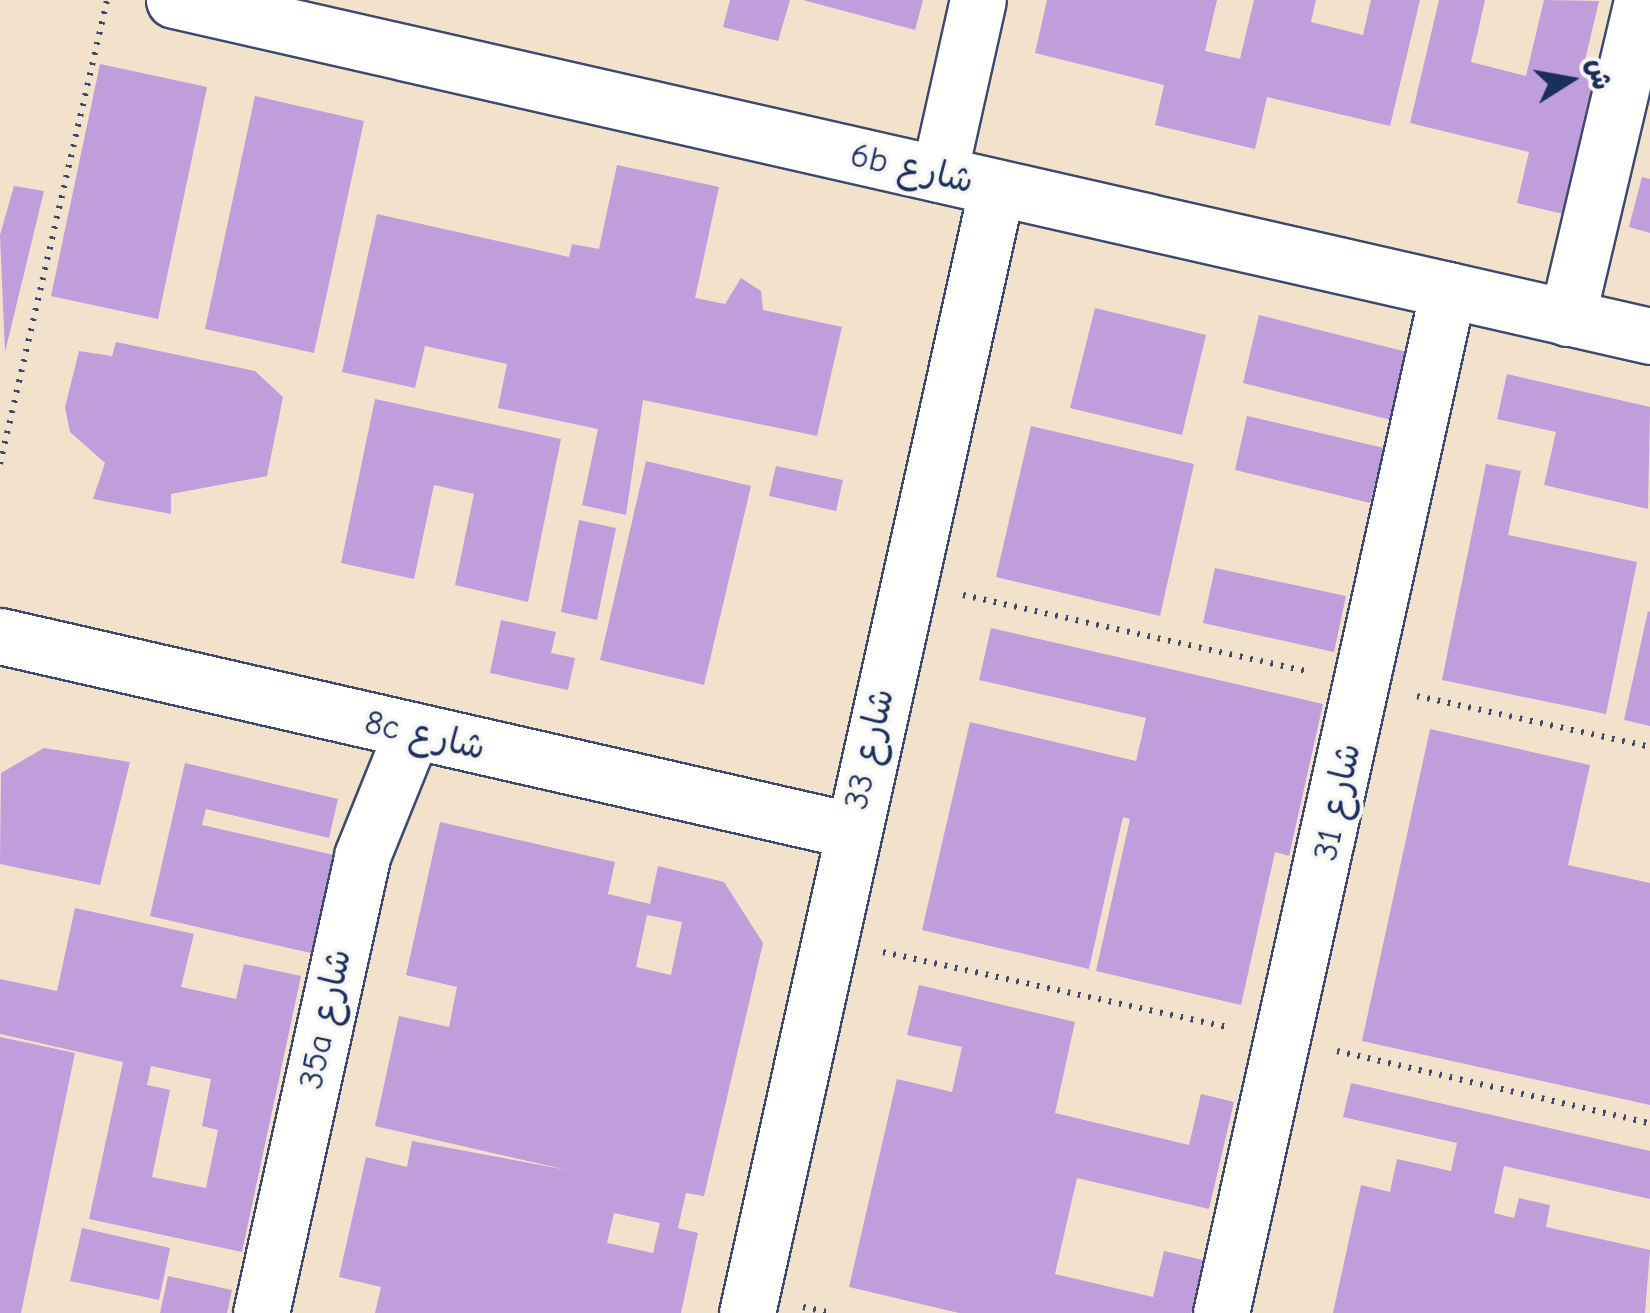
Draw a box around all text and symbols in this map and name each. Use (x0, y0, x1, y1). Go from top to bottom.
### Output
north arrow (1520, 30, 1620, 130)
text: ش (1581, 56, 1618, 92)
street label: 6b شارع (846, 133, 978, 203)
street label: شارع 33 (835, 684, 903, 814)
street label: 8c شارع (361, 701, 489, 769)
street label: شارع 31 (1304, 739, 1370, 865)
street label: 35a شارع (290, 945, 360, 1093)

